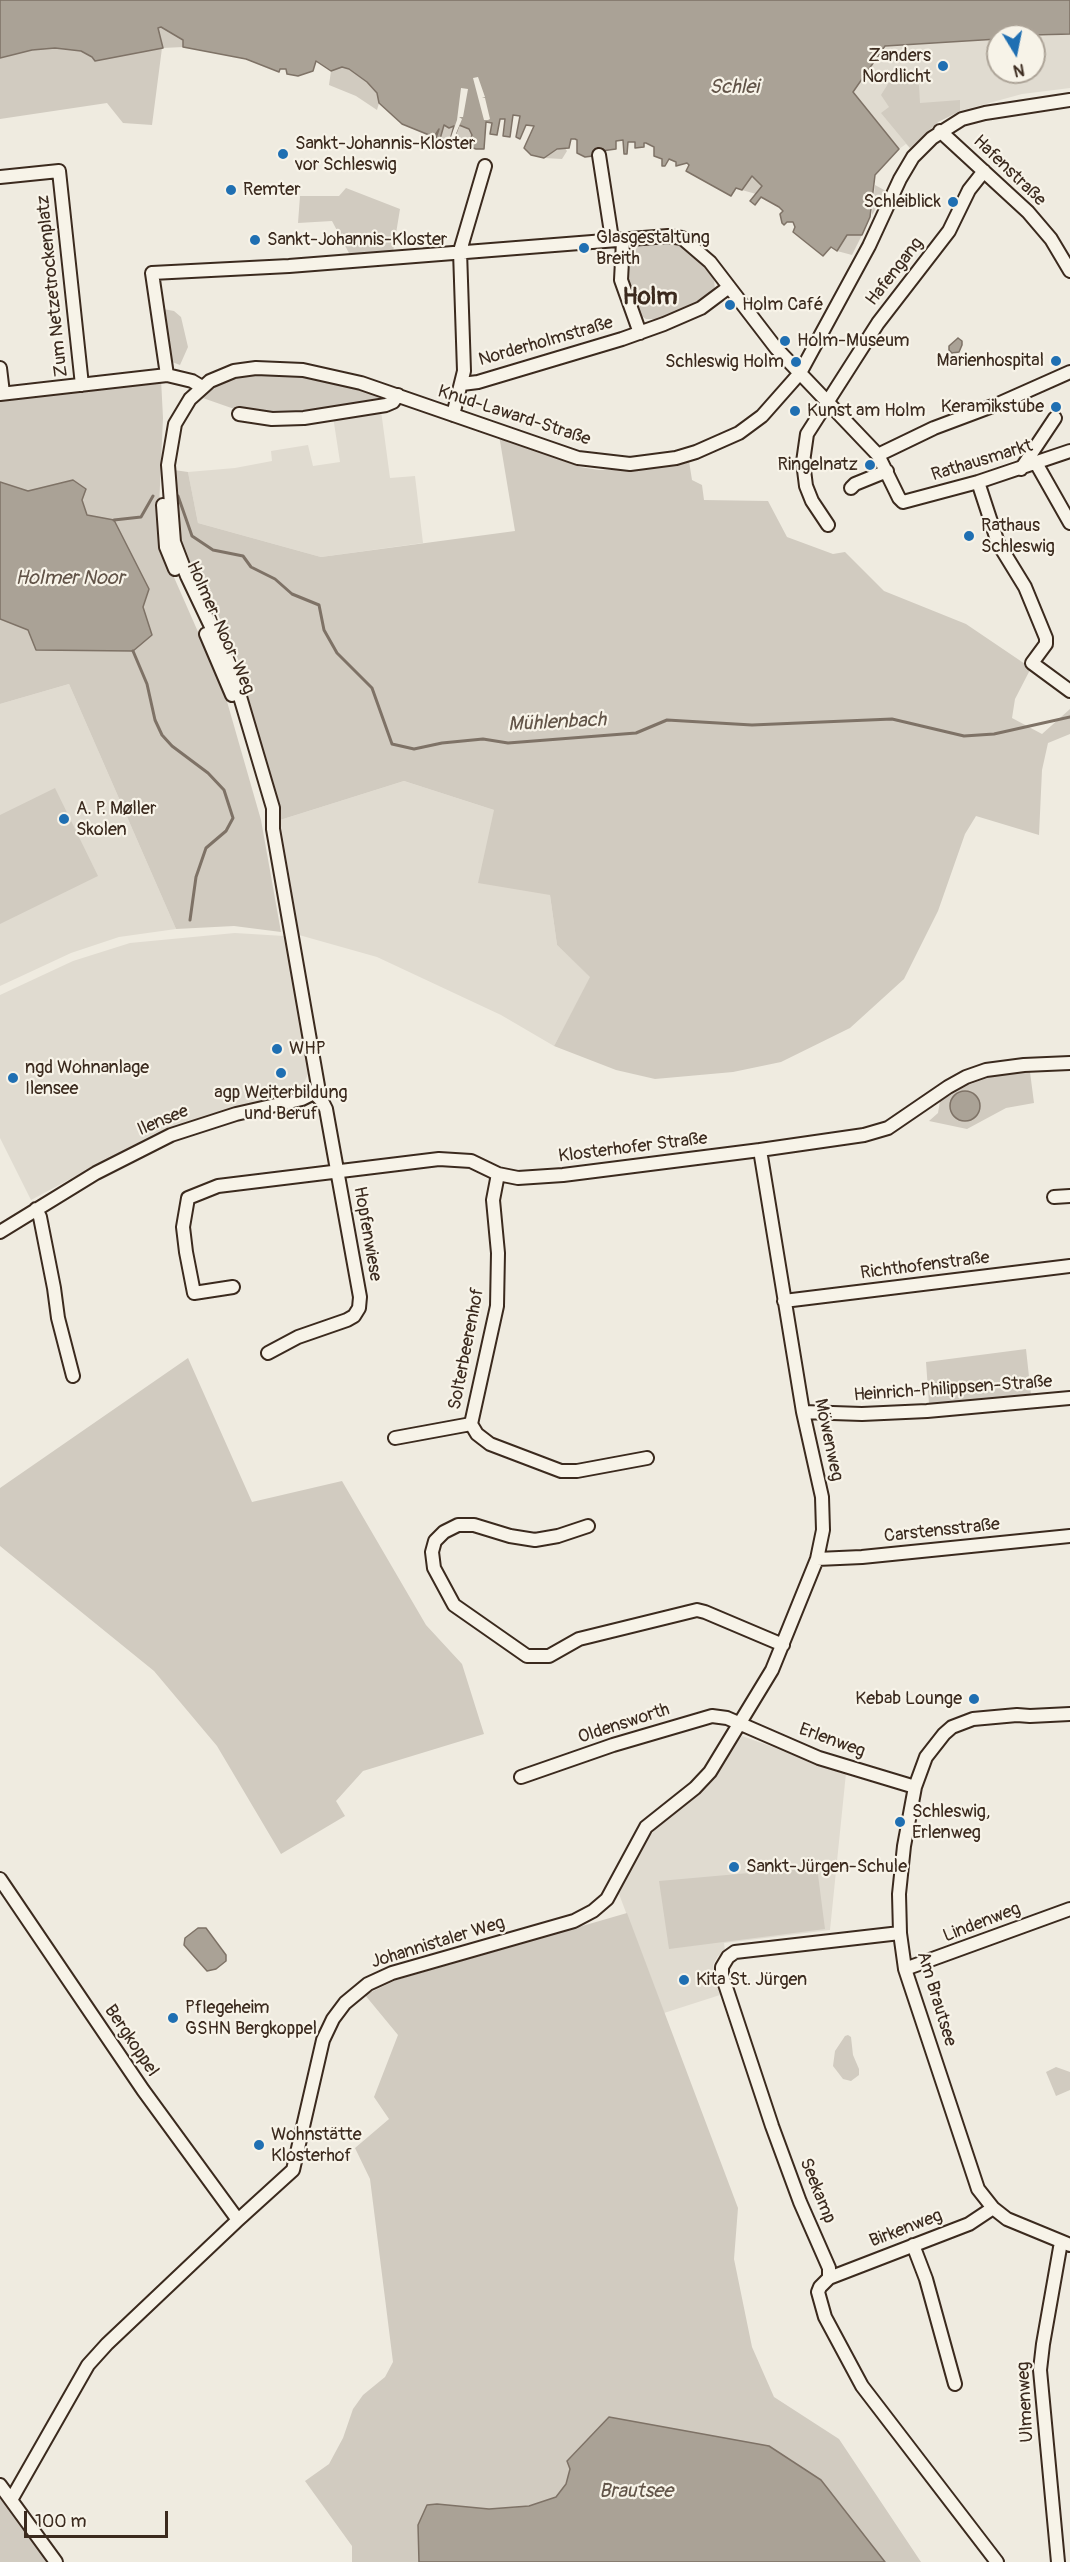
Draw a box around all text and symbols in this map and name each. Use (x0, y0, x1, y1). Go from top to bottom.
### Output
north arrow (986, 24, 1046, 84)
place label: Zanders Nordlicht (862, 45, 931, 88)
marker: Zanders Nordlicht (936, 59, 950, 73)
text: N (1012, 59, 1026, 81)
water label: Schlei (709, 76, 759, 100)
street label: Hafenstraße (968, 131, 1050, 211)
place label: Sankt-Johannis-Kloster vor Schleswig (295, 133, 475, 176)
marker: Sankt-Johannis-Kloster vor Schleswig (276, 147, 290, 161)
place label: Remter (243, 179, 301, 201)
marker: Remter (224, 183, 238, 197)
place label: Schleiblick (864, 191, 941, 213)
street label: Zum Netzetrockenplatz (33, 194, 73, 378)
marker: Schleiblick (946, 195, 960, 209)
place label: Glasgestaltung Breith (596, 227, 710, 270)
place label: Sankt-Johannis-Kloster (267, 229, 447, 251)
marker: Sankt-Johannis-Kloster (248, 233, 262, 247)
street label: Hafengang (862, 234, 928, 310)
marker: Glasgestaltung Breith (577, 241, 591, 255)
district label: Holm (622, 284, 678, 312)
place label: Holm Café (742, 294, 824, 316)
marker: Holm Café (723, 298, 737, 312)
street label: Norderholmstraße (476, 312, 616, 372)
place label: Holm-Museum (797, 330, 909, 352)
marker: Holm-Museum (778, 334, 792, 348)
place label: Marienhospital (937, 350, 1044, 372)
place label: Schleswig Holm (665, 351, 784, 373)
marker: Marienhospital (1049, 354, 1063, 368)
marker: Schleswig Holm (789, 355, 803, 369)
street label: Knud-Laward-Straße (435, 381, 593, 451)
place label: Keramikstube (941, 396, 1044, 418)
place label: Kunst am Holm (807, 400, 926, 422)
marker: Keramikstube (1049, 400, 1063, 414)
marker: Kunst am Holm (788, 404, 802, 418)
street label: Rathausmarkt (929, 435, 1035, 487)
place label: Ringelnatz (778, 454, 858, 476)
marker: Ringelnatz (863, 458, 877, 472)
place label: Rathaus Schleswig (981, 515, 1055, 558)
marker: Rathaus Schleswig (962, 529, 976, 543)
street label: Holmer-Noor-Weg (181, 558, 259, 698)
water label: Holmer Noor (15, 567, 125, 591)
water label: Mühlenbach (507, 708, 607, 738)
place label: A. P. Møller Skolen (76, 798, 156, 840)
marker: A. P. Møller Skolen (57, 812, 71, 826)
place label: WHP (289, 1038, 326, 1060)
marker: WHP (270, 1042, 284, 1056)
place label: ngd Wohnanlage Ilensee (25, 1057, 149, 1100)
marker: agp Weiterbildung und Beruf (274, 1066, 288, 1080)
marker: ngd Wohnanlage Ilensee (6, 1071, 20, 1085)
place label: agp Weiterbildung und Beruf (214, 1082, 348, 1124)
street label: Ilensee (134, 1101, 192, 1141)
street label: Klosterhofer Straße (557, 1128, 709, 1168)
street label: Hopfenwiese (348, 1185, 386, 1283)
street label: Richthofenstraße (859, 1247, 991, 1285)
street label: Solterbeerenhof (445, 1286, 489, 1412)
street label: Heinrich-Philippsen-Straße (853, 1371, 1053, 1407)
street label: Möwenweg (809, 1397, 847, 1483)
street label: Carstensstraße (883, 1514, 1001, 1548)
place label: Kebab Lounge (855, 1688, 962, 1710)
marker: Kebab Lounge (967, 1692, 981, 1706)
street label: Oldensworth (575, 1699, 673, 1749)
street label: Erlenweg (796, 1719, 868, 1763)
place label: Schleswig, Erlenweg (912, 1801, 990, 1844)
marker: Schleswig, Erlenweg (893, 1815, 907, 1829)
place label: Sankt-Jürgen-Schule (746, 1856, 907, 1878)
marker: Sankt-Jürgen-Schule (727, 1860, 741, 1874)
street label: Lindenweg (940, 1898, 1024, 1948)
street label: Johannistaler Weg (369, 1912, 507, 1974)
street label: Am Brautsee (911, 1949, 961, 2049)
place label: Kita St. Jürgen (696, 1969, 807, 1991)
marker: Kita St. Jürgen (677, 1973, 691, 1987)
place label: Pflegeheim GSHN Bergkoppel (185, 1997, 317, 2040)
street label: Bergkoppel (99, 2001, 163, 2081)
marker: Pflegeheim GSHN Bergkoppel (166, 2011, 180, 2025)
place label: Wohnstätte Klosterhof (271, 2124, 362, 2166)
marker: Wohnstätte Klosterhof (252, 2138, 266, 2152)
street label: Seekamp (794, 2155, 840, 2227)
street label: Birkenweg (867, 2205, 945, 2253)
street label: Ulmenweg (1013, 2361, 1039, 2443)
water label: Brautsee (599, 2480, 673, 2504)
scale bar (27, 2499, 171, 2537)
text: 100 m (35, 2510, 87, 2533)

